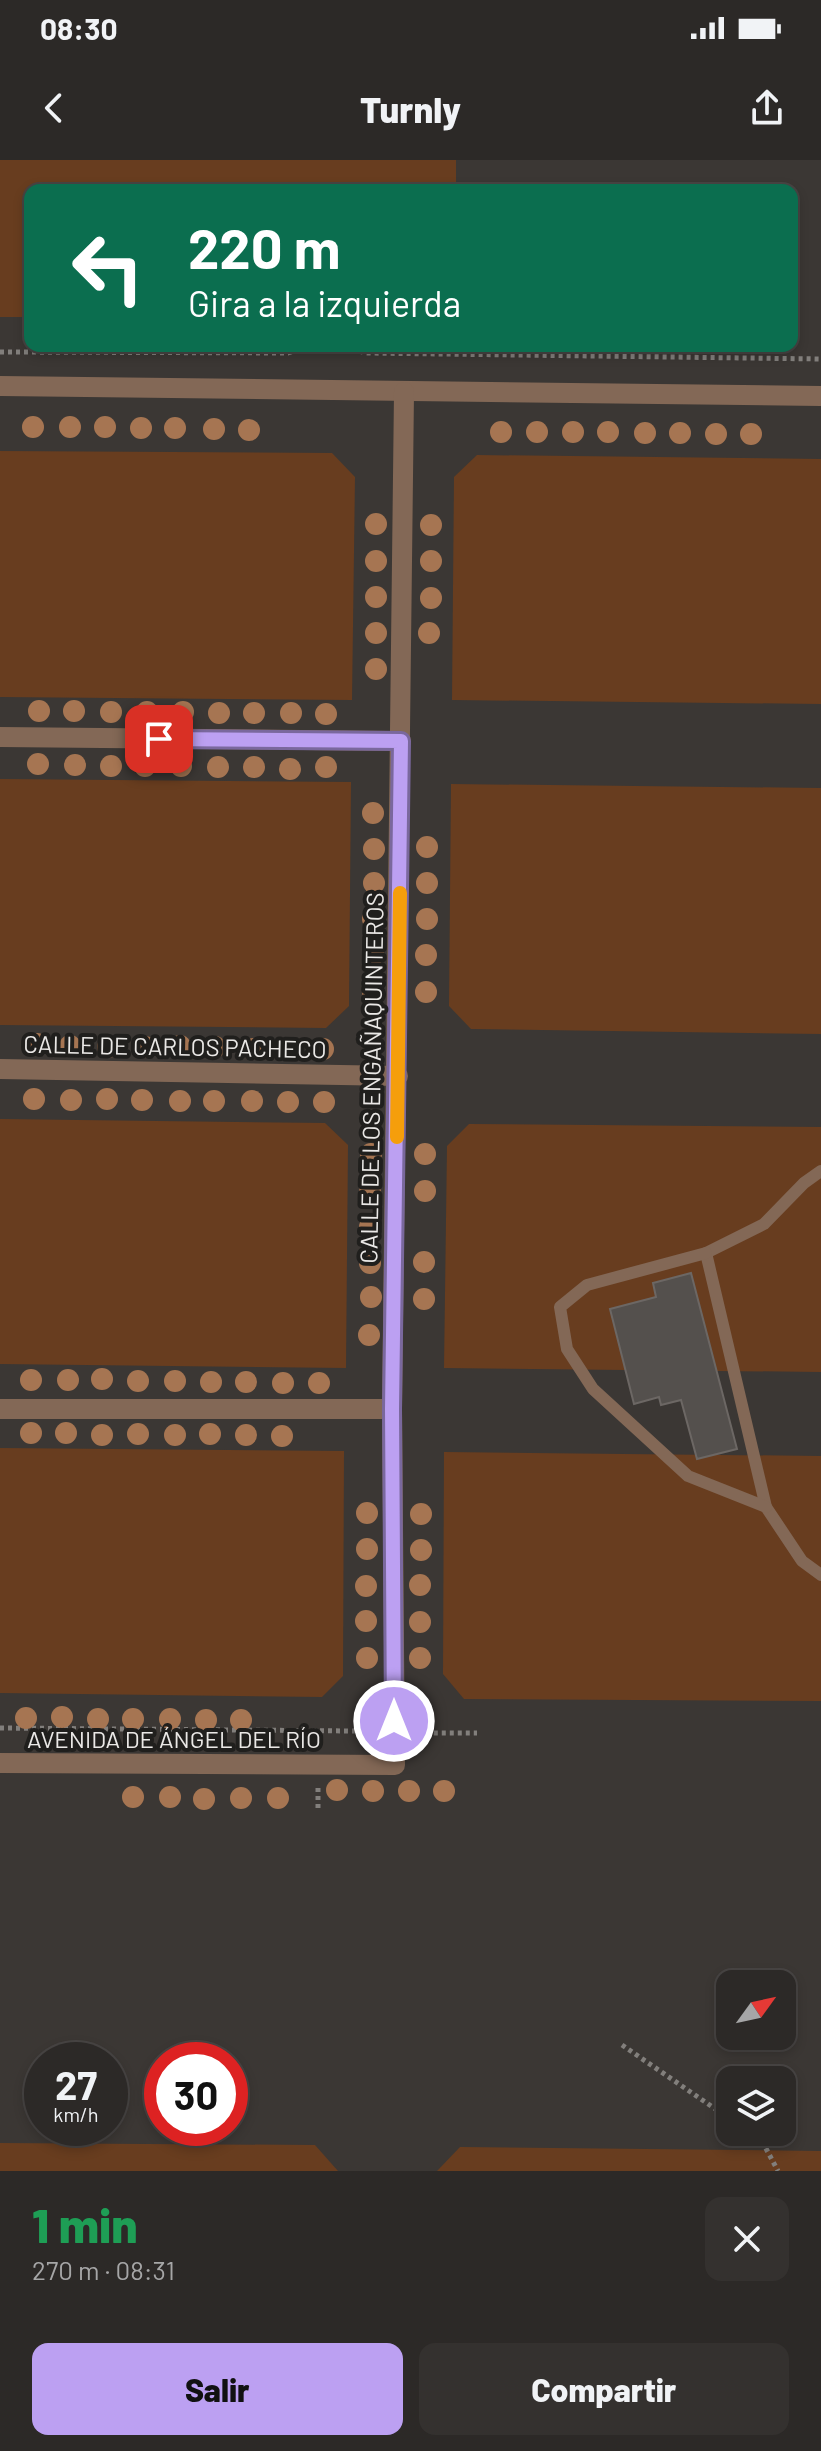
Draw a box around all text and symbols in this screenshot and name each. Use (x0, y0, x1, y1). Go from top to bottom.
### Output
text: 08:30 (40, 10, 118, 46)
icon: back (32, 86, 76, 130)
icon: share (745, 86, 789, 130)
text: Turnly (360, 87, 461, 130)
text: 220 m (188, 213, 341, 280)
icon: left (56, 216, 160, 320)
text: Gira a la izquierda (188, 281, 461, 324)
pin (125, 705, 193, 773)
icon: arrive (137, 717, 181, 761)
street label: CALLE DE LOS ENGAÑAQUINTEROS (353, 892, 389, 1264)
street label: CALLE DE CARLOS PACHECO (23, 1029, 327, 1063)
position arrow (352, 1679, 436, 1763)
street label: AVENIDA DE ÁNGEL DEL RÍO (27, 1724, 321, 1753)
north arrow (716, 1970, 796, 2050)
map controls (716, 1970, 796, 2146)
speed limit sign: 30 (144, 2042, 248, 2146)
text: 27 (55, 2060, 97, 2108)
button: layers (716, 2066, 796, 2146)
text: km/h (53, 2102, 99, 2126)
text: 1 min (32, 2195, 138, 2253)
button: close (705, 2197, 789, 2281)
text: 270 m · 08:31 (32, 2254, 175, 2285)
button: Salir (32, 2343, 403, 2435)
button: Compartir (419, 2343, 789, 2435)

